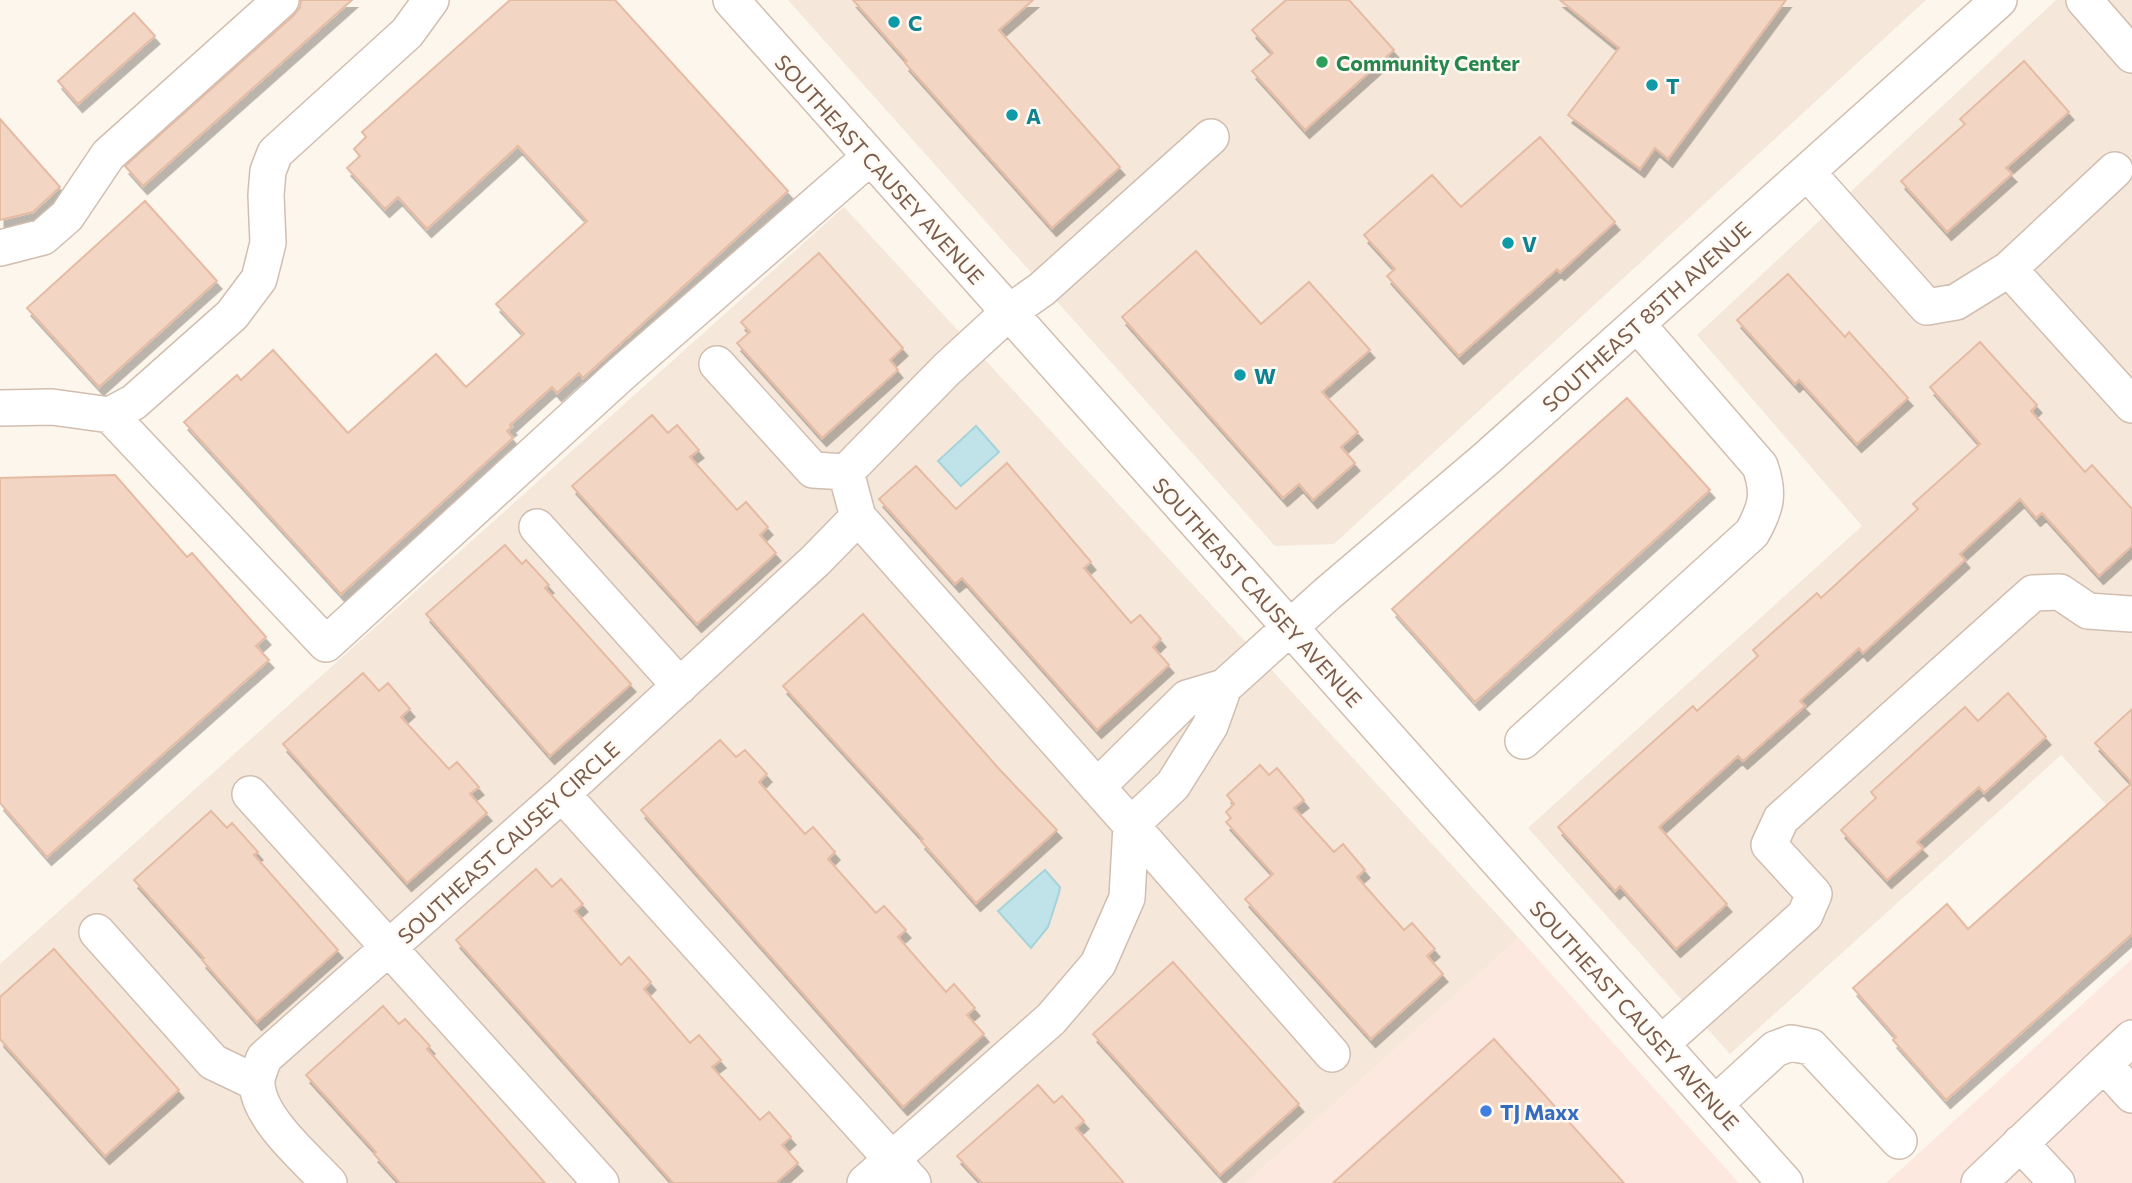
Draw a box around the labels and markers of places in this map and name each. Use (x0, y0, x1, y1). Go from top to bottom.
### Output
place label: C (908, 10, 922, 35)
marker: C (886, 14, 902, 30)
place label: Community Center (1336, 50, 1520, 75)
marker: Community Center (1314, 54, 1330, 70)
place label: T (1666, 73, 1680, 98)
marker: T (1644, 77, 1660, 93)
place label: A (1026, 103, 1041, 128)
marker: A (1004, 107, 1020, 123)
place label: V (1522, 231, 1537, 256)
marker: V (1500, 235, 1516, 251)
place label: W (1254, 363, 1276, 388)
marker: W (1232, 367, 1248, 383)
place label: TJ Maxx (1500, 1099, 1579, 1124)
marker: TJ Maxx (1478, 1103, 1494, 1119)

